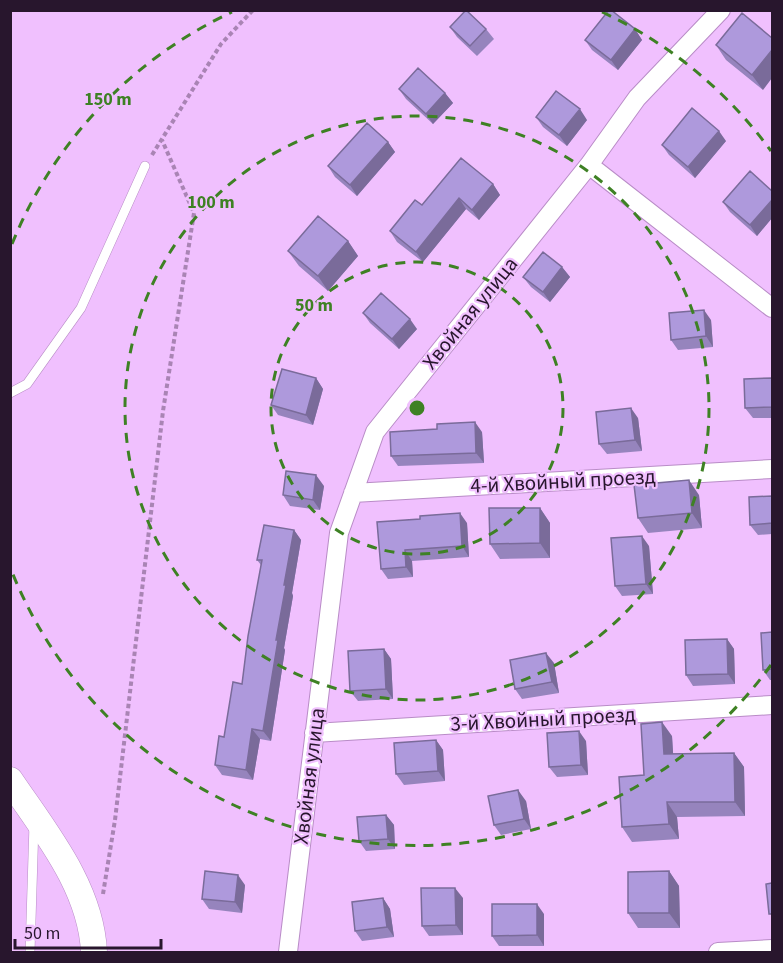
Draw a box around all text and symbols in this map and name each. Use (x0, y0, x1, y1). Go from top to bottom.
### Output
text: 150 m (84, 87, 132, 112)
text: 100 m (187, 190, 235, 215)
street label: Хвойная улица (415, 250, 525, 376)
text: 50 m (295, 293, 333, 318)
centre of rings (407, 398, 427, 418)
street label: 4-й Хвойный проезд (470, 461, 656, 501)
street label: 3-й Хвойный проезд (450, 699, 636, 739)
street label: Хвойная улица (286, 706, 332, 846)
scale bar (15, 912, 160, 950)
text: 50 m (24, 921, 60, 946)

